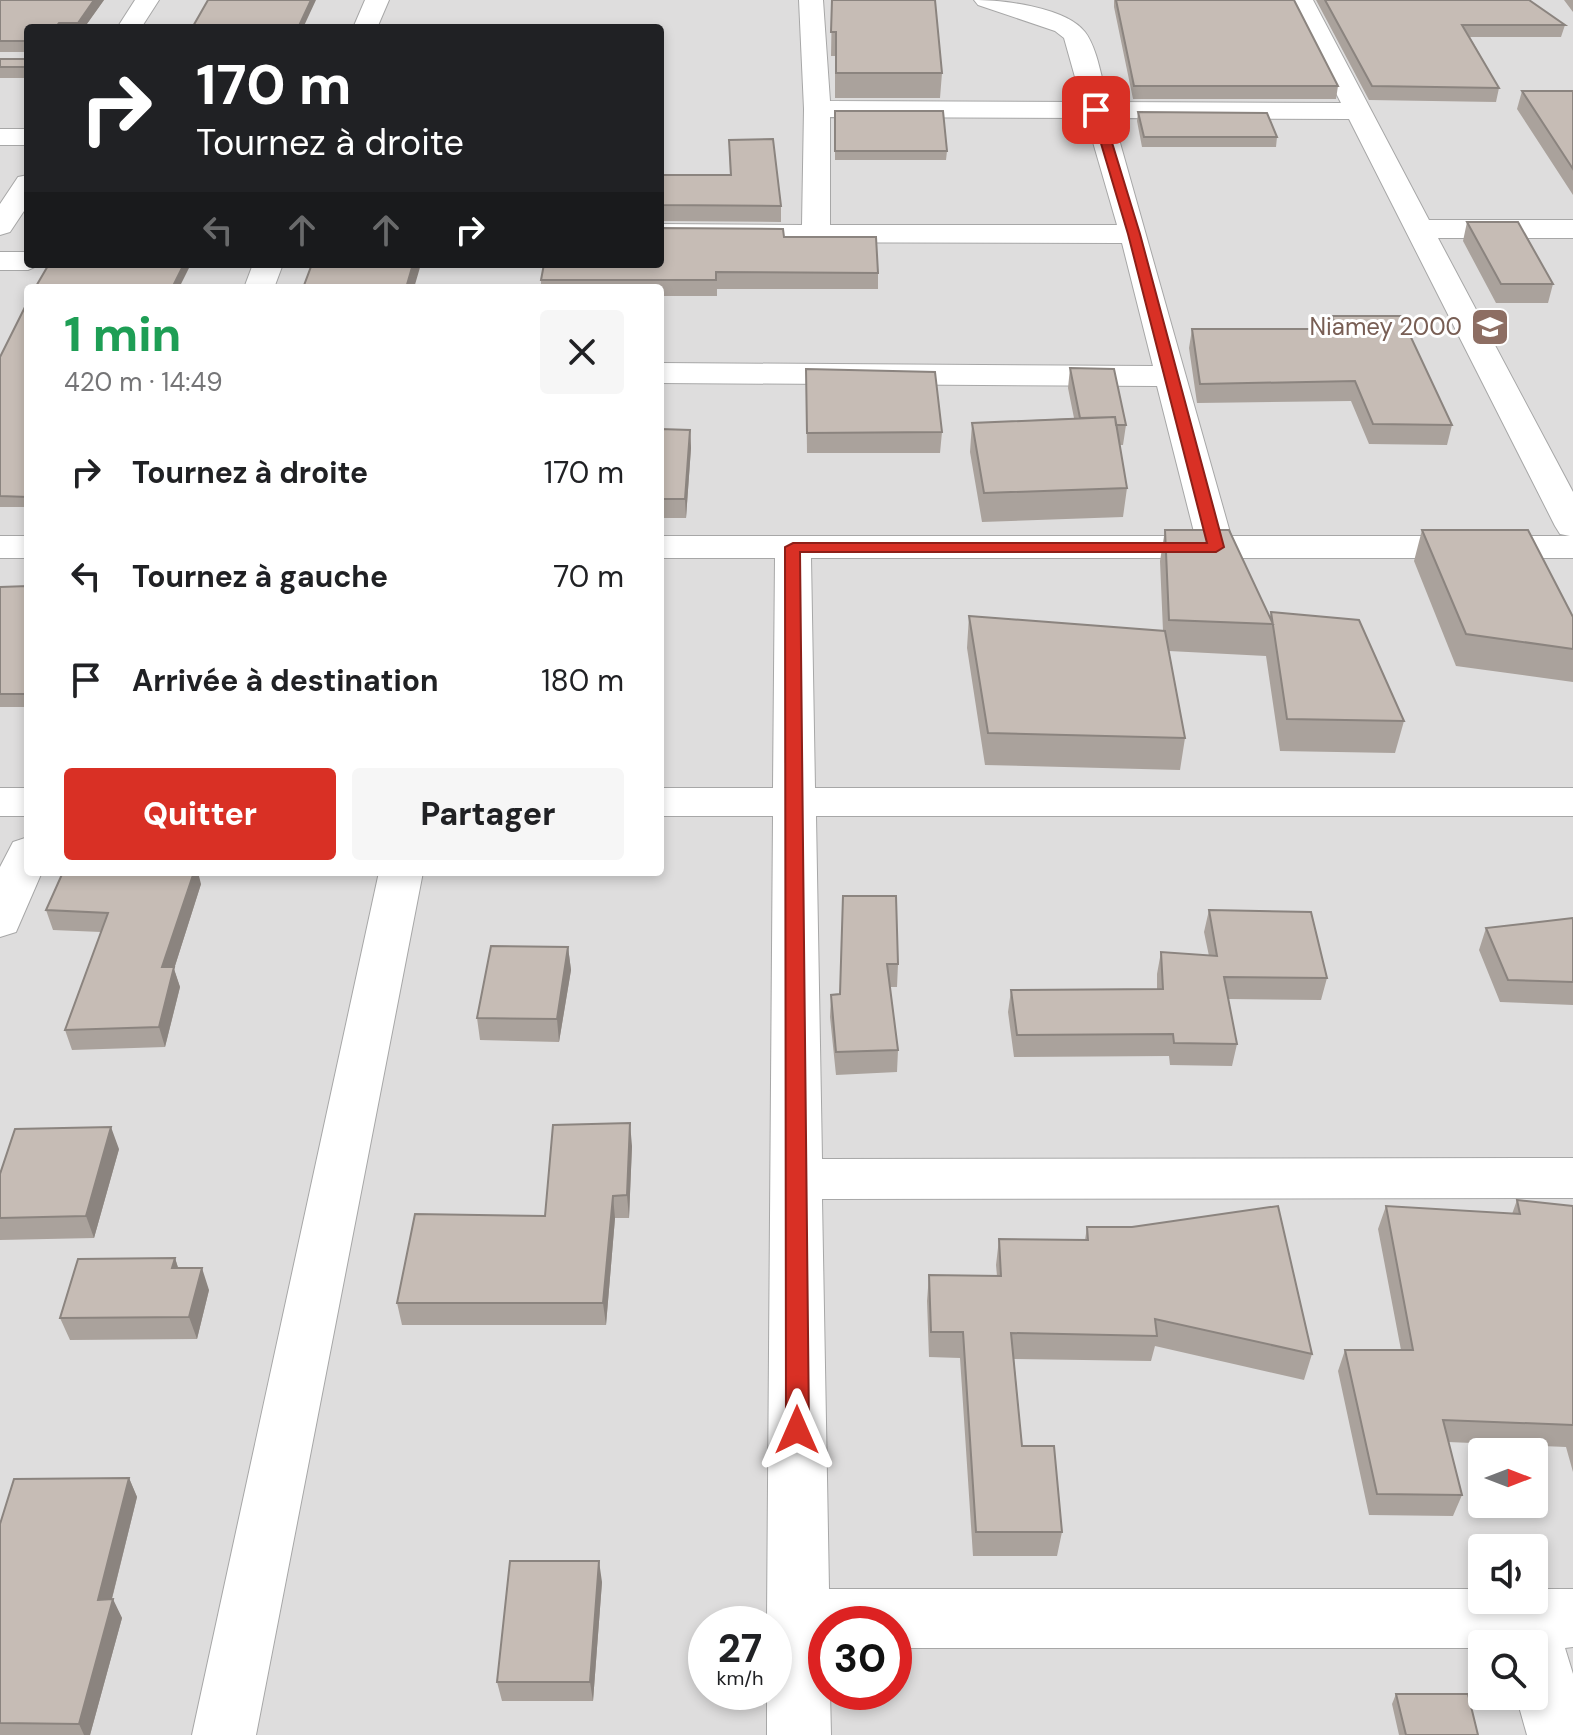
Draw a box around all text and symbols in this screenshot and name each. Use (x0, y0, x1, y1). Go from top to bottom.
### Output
text: 170 m (196, 48, 351, 121)
icon: right (64, 56, 168, 160)
pin (1062, 76, 1130, 144)
icon: arrive (1074, 88, 1118, 132)
text: Tournez à droite (196, 119, 464, 166)
icon: left (196, 208, 240, 252)
icon: ahead (280, 208, 324, 252)
icon: ahead (364, 208, 408, 252)
icon: right (448, 208, 492, 252)
text: 1 min (64, 303, 181, 366)
school or university icon: Niamey 2000 (1469, 306, 1511, 348)
button: close (540, 310, 624, 394)
place label: Niamey 2000 (1310, 311, 1462, 342)
text: 420 m · 14:49 (64, 365, 223, 399)
icon: right (64, 450, 108, 494)
text: Tournez à droite (132, 453, 368, 492)
text: 170 m (544, 453, 624, 492)
icon: left (64, 554, 108, 598)
text: Tournez à gauche (132, 557, 388, 596)
text: 70 m (553, 557, 624, 596)
icon: arrive (64, 658, 108, 702)
text: Arrivée à destination (132, 661, 438, 700)
text: 180 m (541, 661, 624, 700)
button: Quitter (64, 768, 336, 860)
button: Partager (352, 768, 624, 860)
position arrow (755, 1388, 839, 1472)
north arrow (1468, 1438, 1548, 1518)
map controls (1468, 1438, 1548, 1710)
button: sound (1468, 1534, 1548, 1614)
speed limit sign: 30 (808, 1606, 912, 1710)
text: 27 (718, 1622, 762, 1674)
button: search (1468, 1630, 1548, 1710)
text: km/h (716, 1665, 764, 1691)

